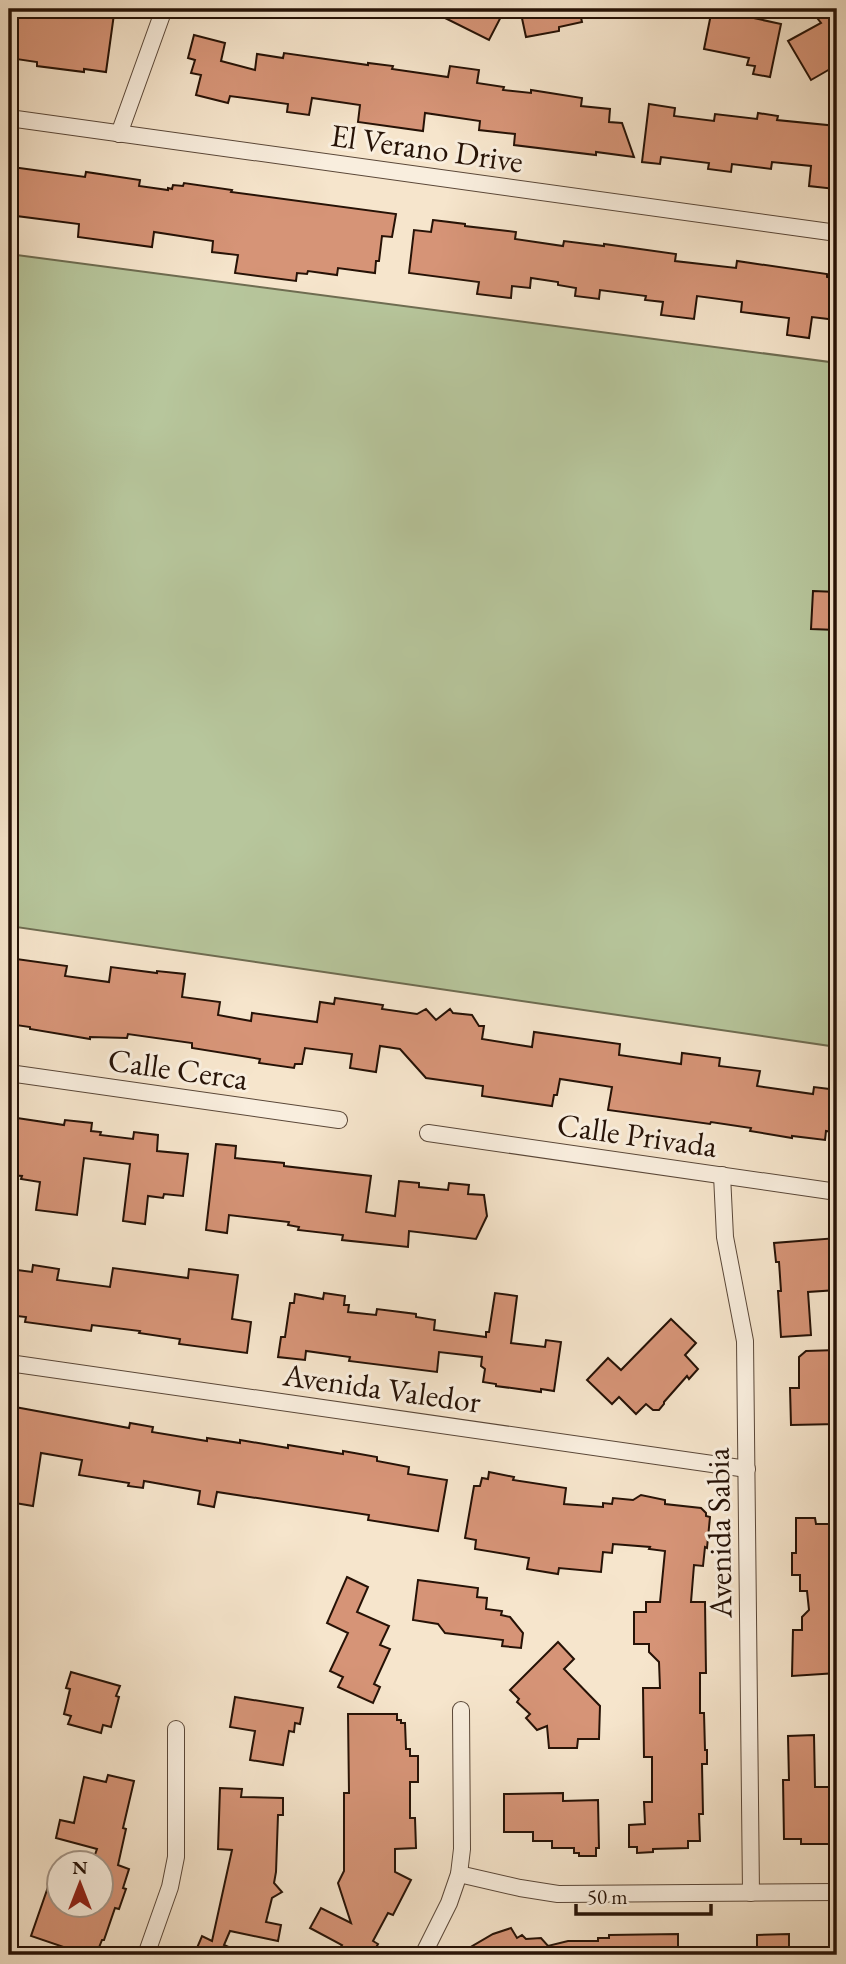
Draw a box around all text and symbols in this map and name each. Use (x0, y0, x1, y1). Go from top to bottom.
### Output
street label: El Verano Drive (328, 114, 526, 182)
street label: Calle Cerca (105, 1038, 251, 1100)
street label: Calle Privada (554, 1103, 720, 1167)
street label: Avenida Valedor (279, 1353, 484, 1423)
street label: Avenida Sabia (697, 1447, 742, 1620)
north arrow (46, 1848, 116, 1918)
text: N (72, 1855, 88, 1880)
scale bar (576, 1873, 711, 1917)
text: 50 m (587, 1883, 628, 1910)

